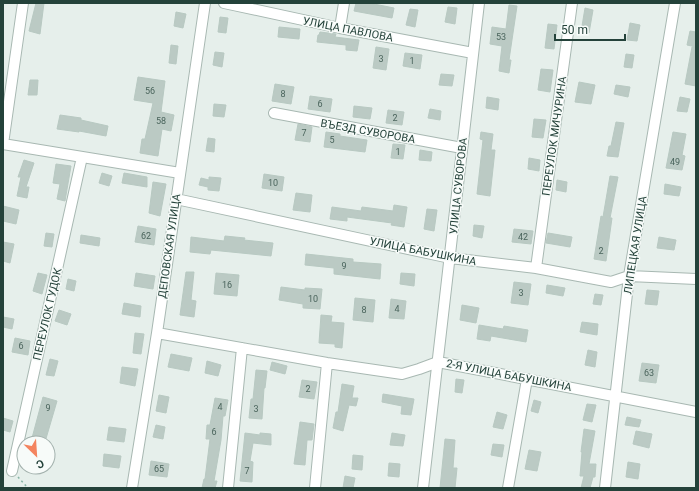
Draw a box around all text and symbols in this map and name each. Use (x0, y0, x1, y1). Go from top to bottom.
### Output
street label: УЛИЦА ПАВЛОВА (302, 14, 395, 45)
scale bar (555, 16, 625, 42)
text: 50 m (561, 23, 588, 37)
house number: 53 (496, 32, 506, 42)
house number: 3 (378, 54, 384, 64)
house number: 1 (409, 56, 415, 66)
street label: ПЕРЕУЛОК МИЧУРИНА (540, 75, 569, 197)
house number: 56 (145, 86, 155, 96)
house number: 8 (280, 89, 286, 99)
house number: 6 (317, 99, 323, 109)
house number: 2 (392, 113, 398, 123)
house number: 58 (156, 116, 166, 126)
street label: ВЪЕЗД СУВОРОВА (319, 117, 417, 146)
house number: 7 (301, 128, 307, 138)
house number: 5 (329, 135, 335, 145)
street label: УЛИЦА СУВОРОВА (447, 136, 470, 235)
house number: 1 (395, 147, 401, 157)
house number: 49 (670, 157, 680, 167)
house number: 10 (268, 178, 278, 188)
street label: ДЕПОВСКАЯ УЛИЦА (156, 192, 183, 299)
street label: ЛИПЕЦКАЯ УЛИЦА (621, 194, 650, 295)
house number: 62 (141, 231, 151, 241)
house number: 42 (518, 232, 528, 242)
street label: УЛИЦА БАБУШКИНА (368, 235, 478, 268)
house number: 2 (598, 246, 604, 256)
house number: 9 (341, 261, 347, 271)
street label: ПЕРЕУЛОК ГУДОК (31, 266, 65, 362)
house number: 16 (222, 280, 232, 290)
house number: 3 (518, 288, 524, 298)
house number: 10 (308, 294, 318, 304)
house number: 4 (394, 304, 400, 314)
house number: 8 (361, 305, 367, 315)
house number: 6 (18, 341, 24, 351)
street label: 2-Я УЛИЦА БАБУШКИНА (445, 357, 574, 394)
house number: 63 (644, 368, 654, 378)
house number: 2 (305, 384, 311, 394)
house number: 4 (217, 402, 223, 412)
house number: 9 (45, 403, 51, 413)
house number: 3 (253, 404, 259, 414)
house number: 6 (211, 427, 217, 437)
north arrow (16, 435, 56, 475)
text: С (34, 456, 46, 471)
house number: 65 (154, 464, 164, 474)
house number: 7 (244, 466, 250, 476)

